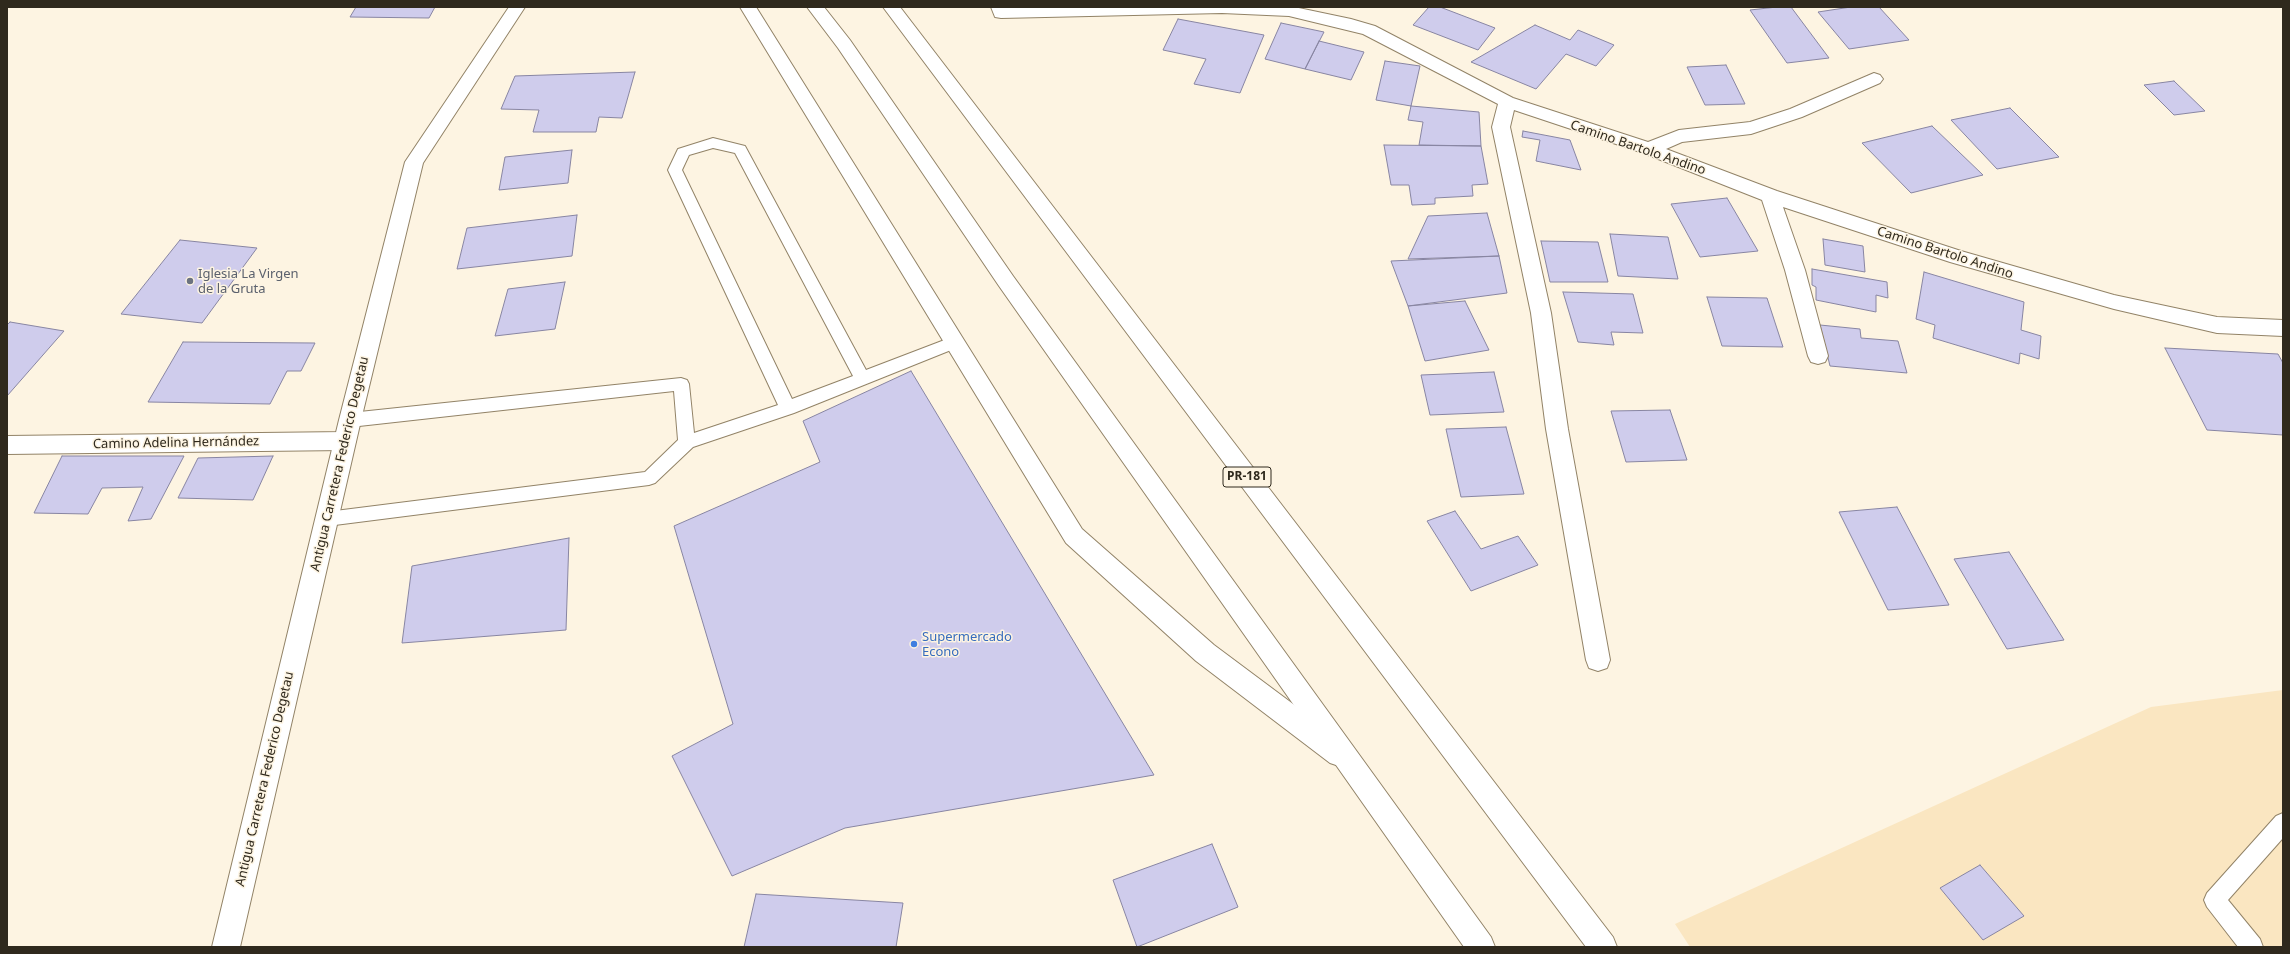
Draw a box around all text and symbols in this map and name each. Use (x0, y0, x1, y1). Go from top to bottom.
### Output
street label: Camino Bartolo Andino (1568, 117, 1708, 179)
street label: Camino Bartolo Andino (1875, 224, 2015, 282)
place label: Iglesia La Virgen de la Gruta (198, 266, 299, 297)
marker: Iglesia La Virgen de la Gruta (185, 276, 195, 286)
street label: Antigua Carretera Federico Degetau (308, 355, 372, 573)
street label: Camino Adelina Hernández (93, 434, 259, 452)
road number: PR-181 (1223, 467, 1271, 487)
place label: Supermercado Econo (922, 629, 1012, 660)
marker: Supermercado Econo (909, 639, 919, 649)
street label: Antigua Carretera Federico Degetau (233, 670, 297, 888)

